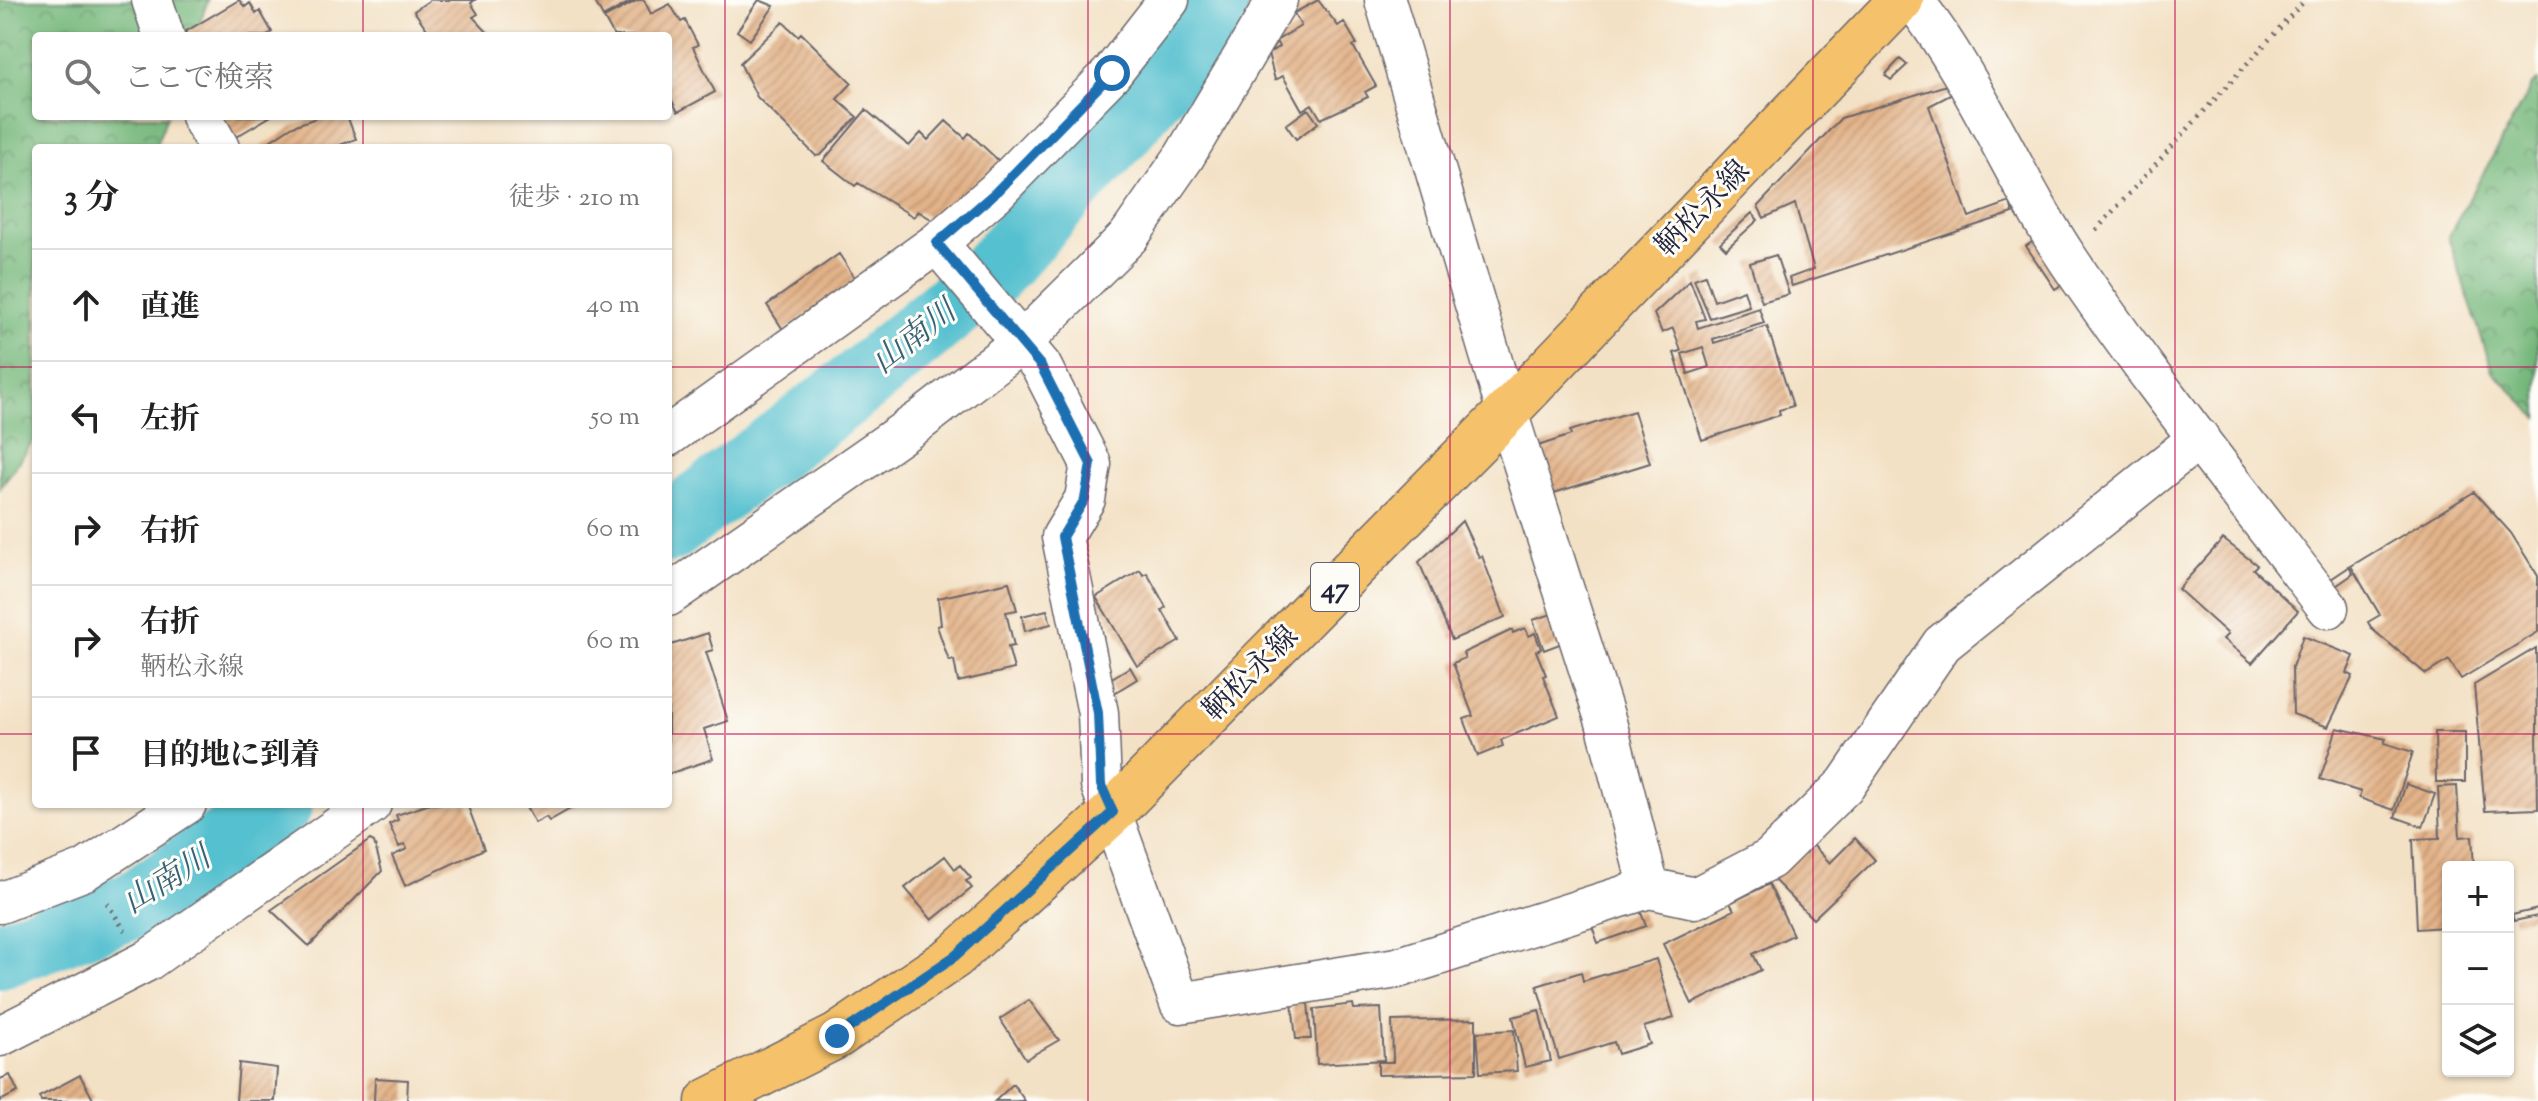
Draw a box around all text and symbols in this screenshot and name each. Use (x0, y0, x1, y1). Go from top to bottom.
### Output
search box (32, 32, 672, 120)
icon: search (60, 54, 104, 98)
route start (1094, 55, 1130, 91)
text: ここで検索 (124, 58, 274, 101)
street label: 鞆松永線 (1647, 152, 1761, 268)
text: 3 分 (64, 175, 119, 224)
text: 徒歩 · 210 m (509, 180, 640, 217)
icon: ahead (64, 283, 108, 327)
text: 直進 (140, 287, 200, 330)
text: 40 m (586, 287, 640, 324)
water label: 山南川 (863, 289, 969, 386)
icon: left (64, 395, 108, 439)
text: 左折 (140, 399, 200, 442)
text: 50 m (590, 399, 640, 436)
icon: right (64, 507, 108, 551)
text: 右折 (140, 511, 200, 554)
text: 60 m (586, 511, 640, 548)
road number: 47 (1311, 563, 1359, 611)
text: 右折 (140, 602, 200, 645)
street label: 鞆松永線 (1194, 617, 1309, 732)
icon: right (64, 619, 108, 663)
text: 60 m (586, 623, 640, 660)
text: 鞆松永線 (140, 650, 244, 687)
icon: arrive (64, 731, 108, 775)
text: 目的地に到着 (140, 735, 320, 778)
water label: 山南川 (115, 835, 223, 926)
map controls (2442, 861, 2514, 1077)
button: + (2442, 861, 2514, 933)
button: − (2442, 933, 2514, 1005)
button: layers (2442, 1005, 2514, 1077)
route end (819, 1018, 855, 1054)

